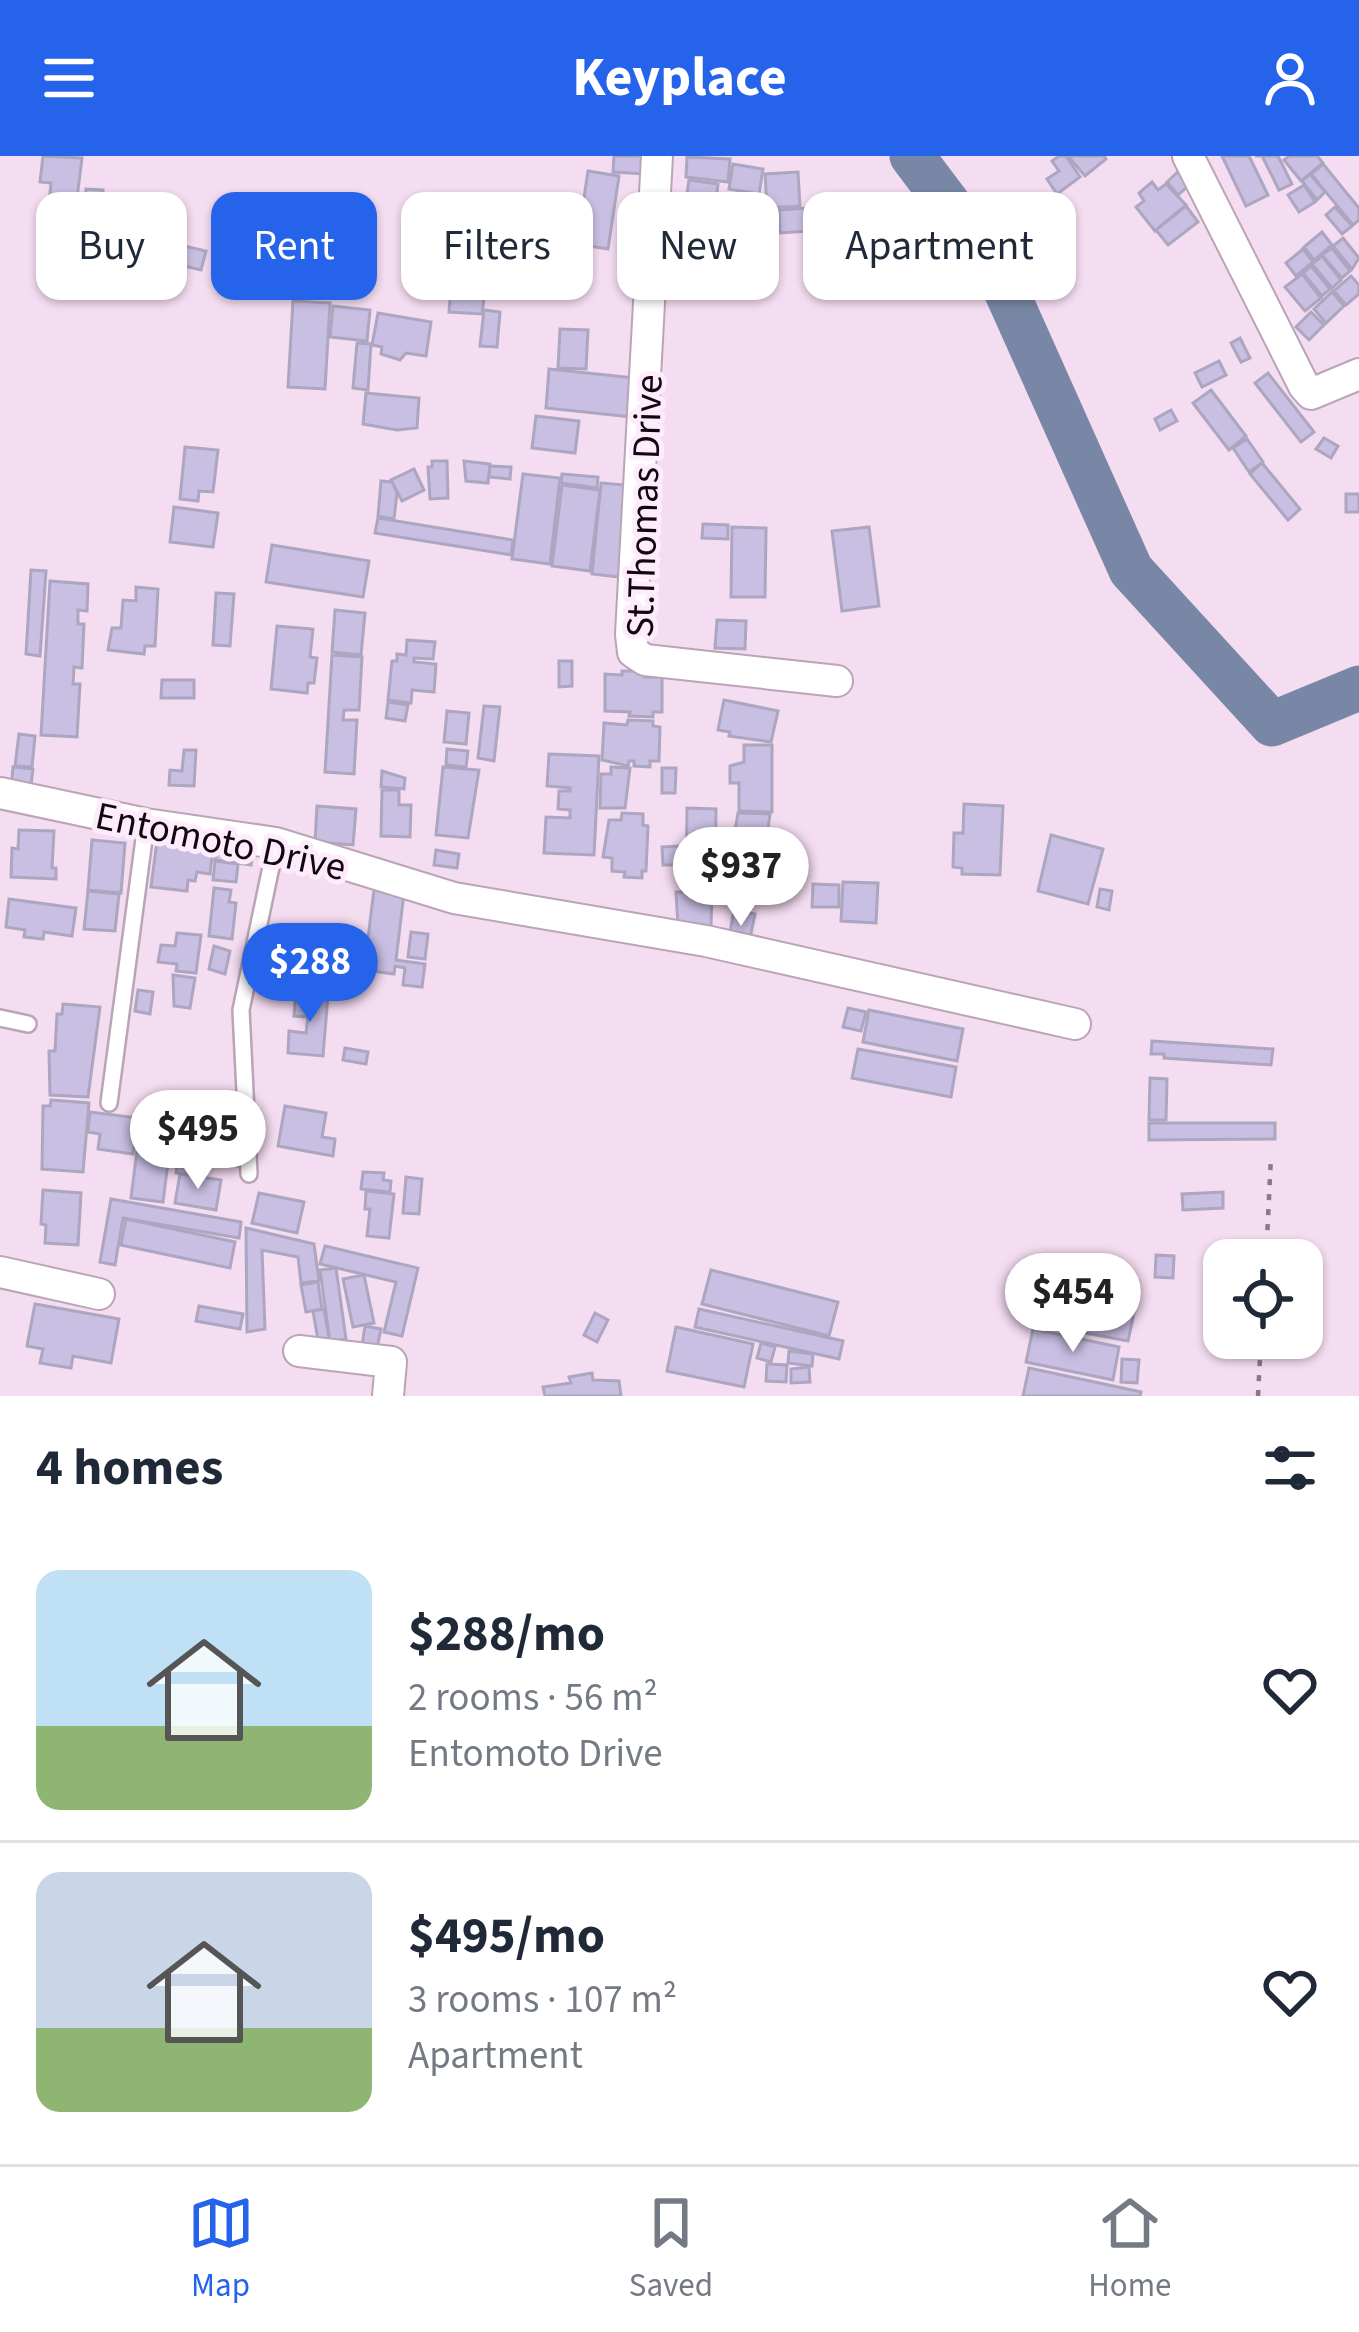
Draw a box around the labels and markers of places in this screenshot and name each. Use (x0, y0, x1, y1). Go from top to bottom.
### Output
pin: $937 (670, 827, 812, 929)
pin: $288 (239, 923, 381, 1025)
pin: $495 (127, 1090, 269, 1192)
pin: $454 (1002, 1253, 1144, 1355)

